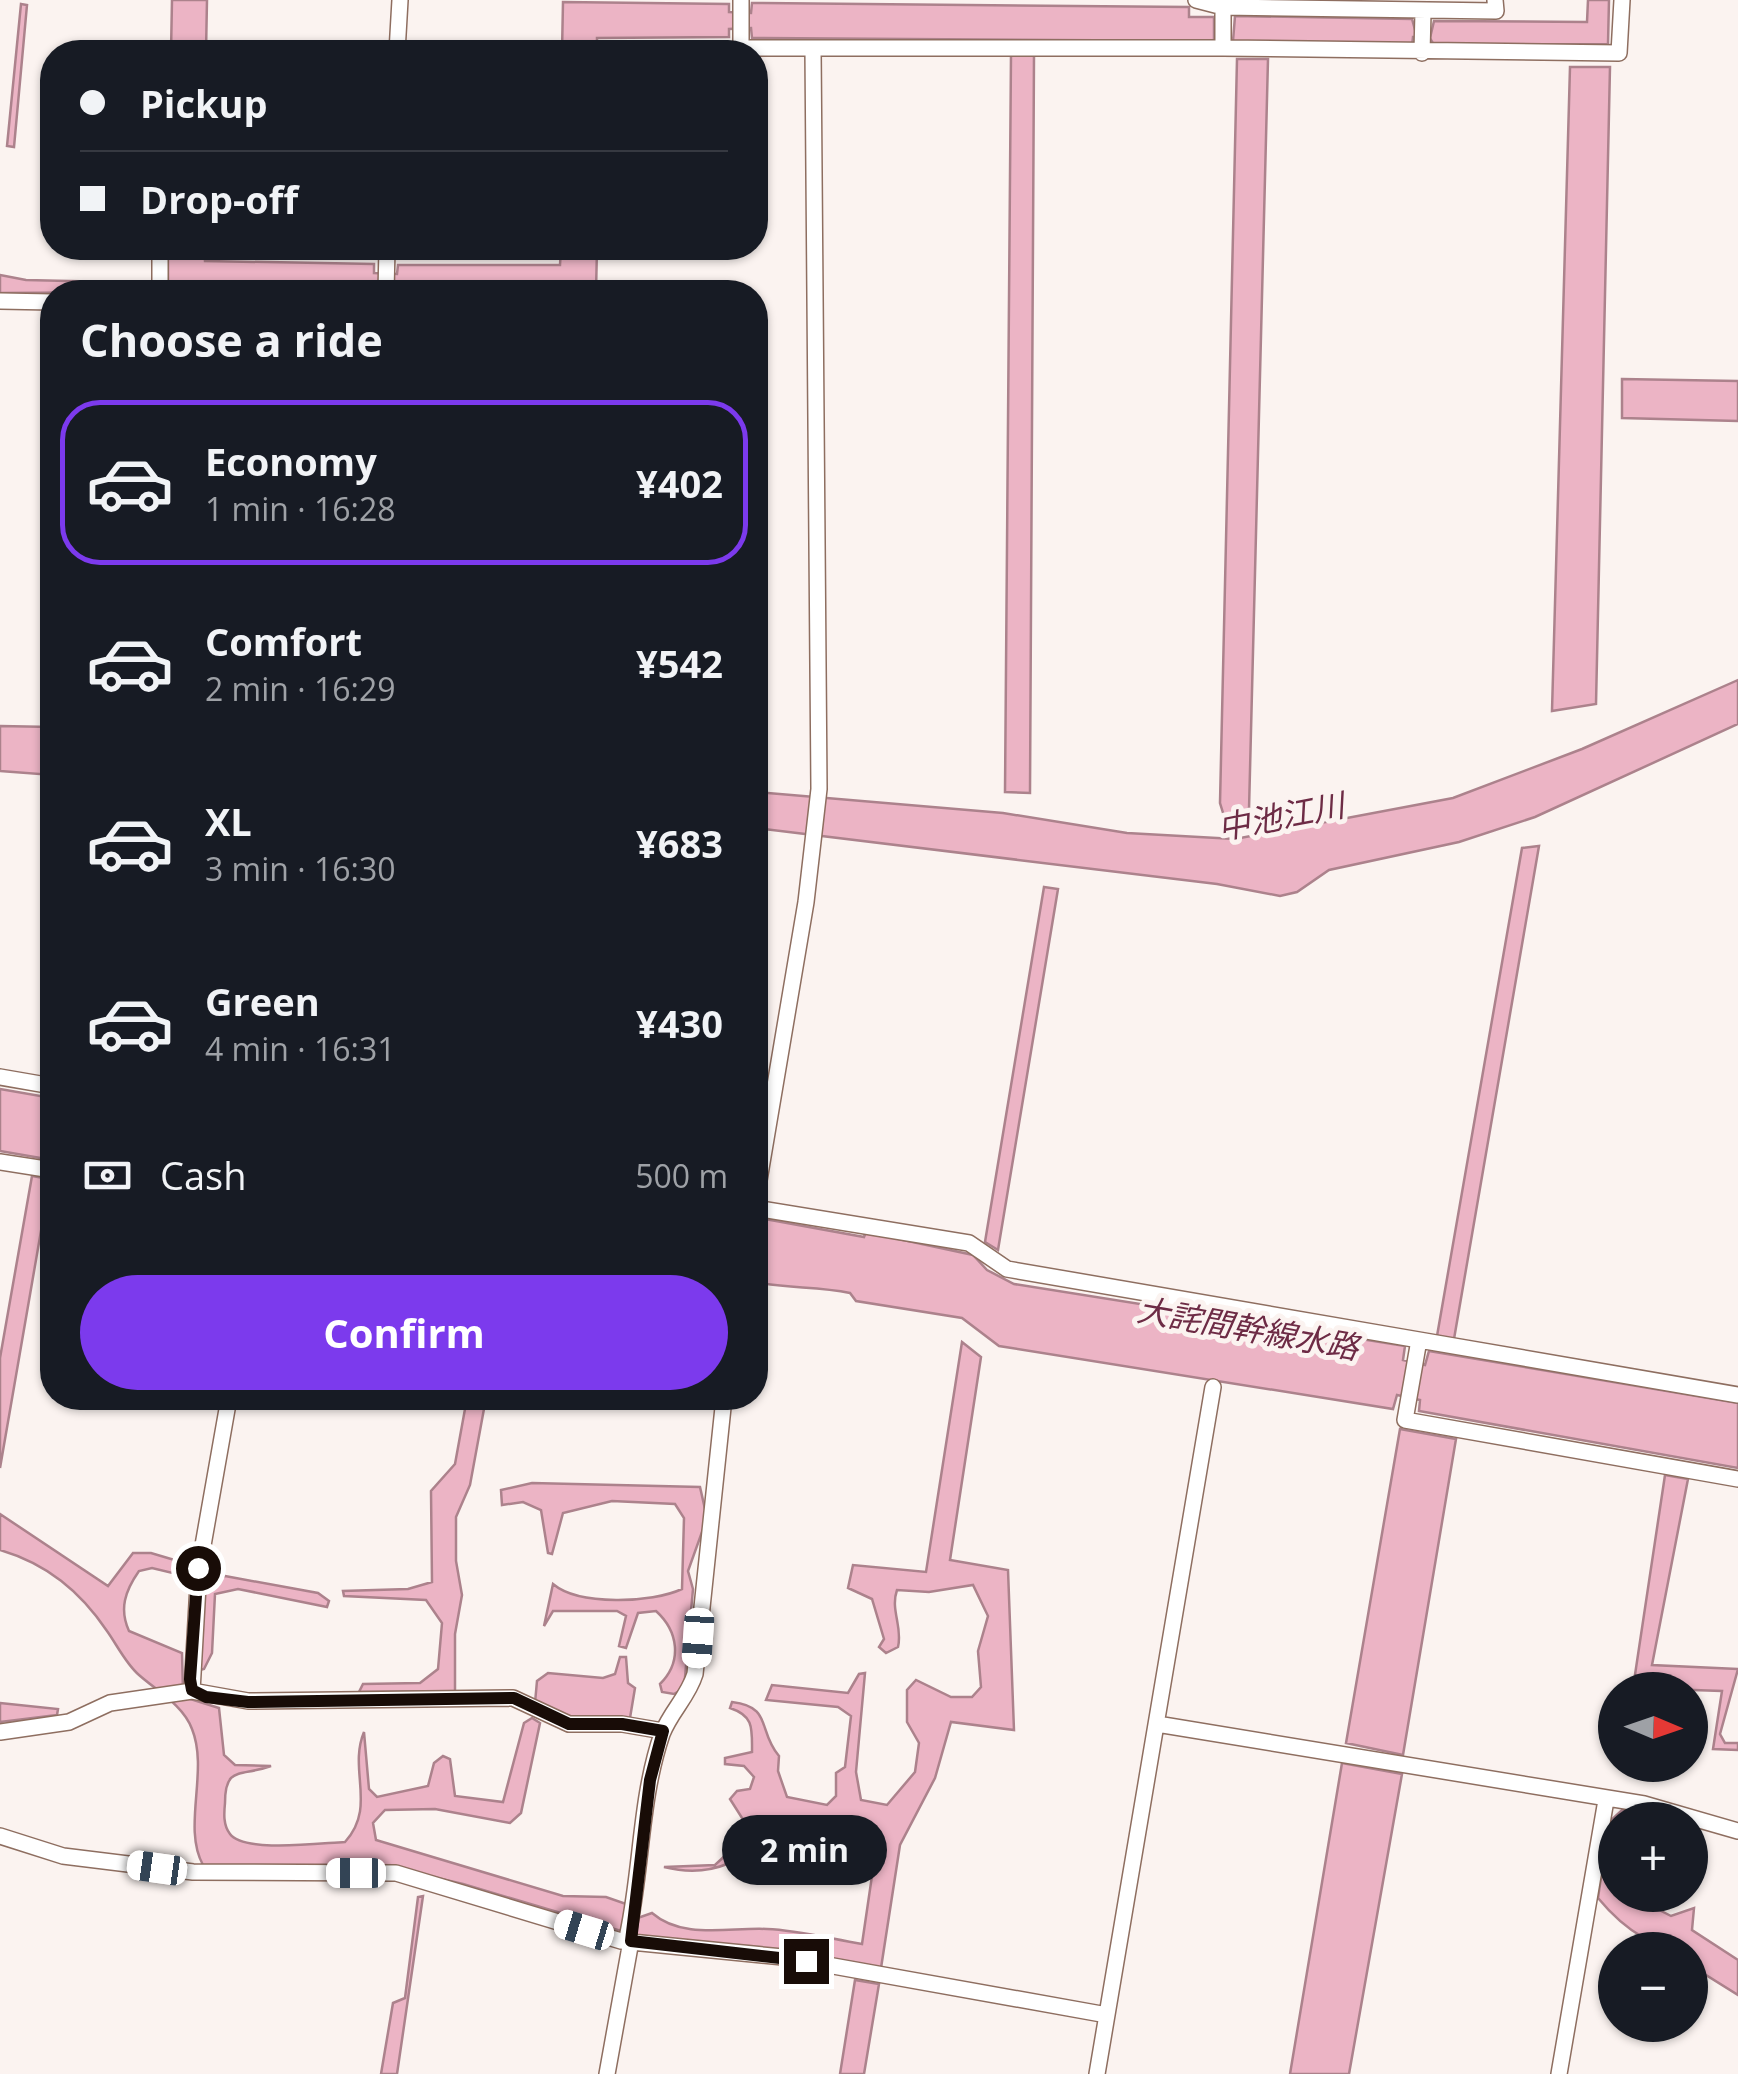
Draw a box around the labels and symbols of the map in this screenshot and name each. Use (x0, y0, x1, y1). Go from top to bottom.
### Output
water label: 中池江川 (1214, 782, 1351, 849)
water label: 大詫間幹線水路 (1134, 1287, 1365, 1369)
route start (176, 1546, 221, 1591)
car (681, 1607, 715, 1669)
north arrow (1598, 1672, 1708, 1782)
callout: 2 min (724, 1816, 888, 1886)
car (125, 1849, 189, 1887)
car (326, 1858, 386, 1888)
car (551, 1907, 617, 1953)
route end (784, 1939, 829, 1984)

